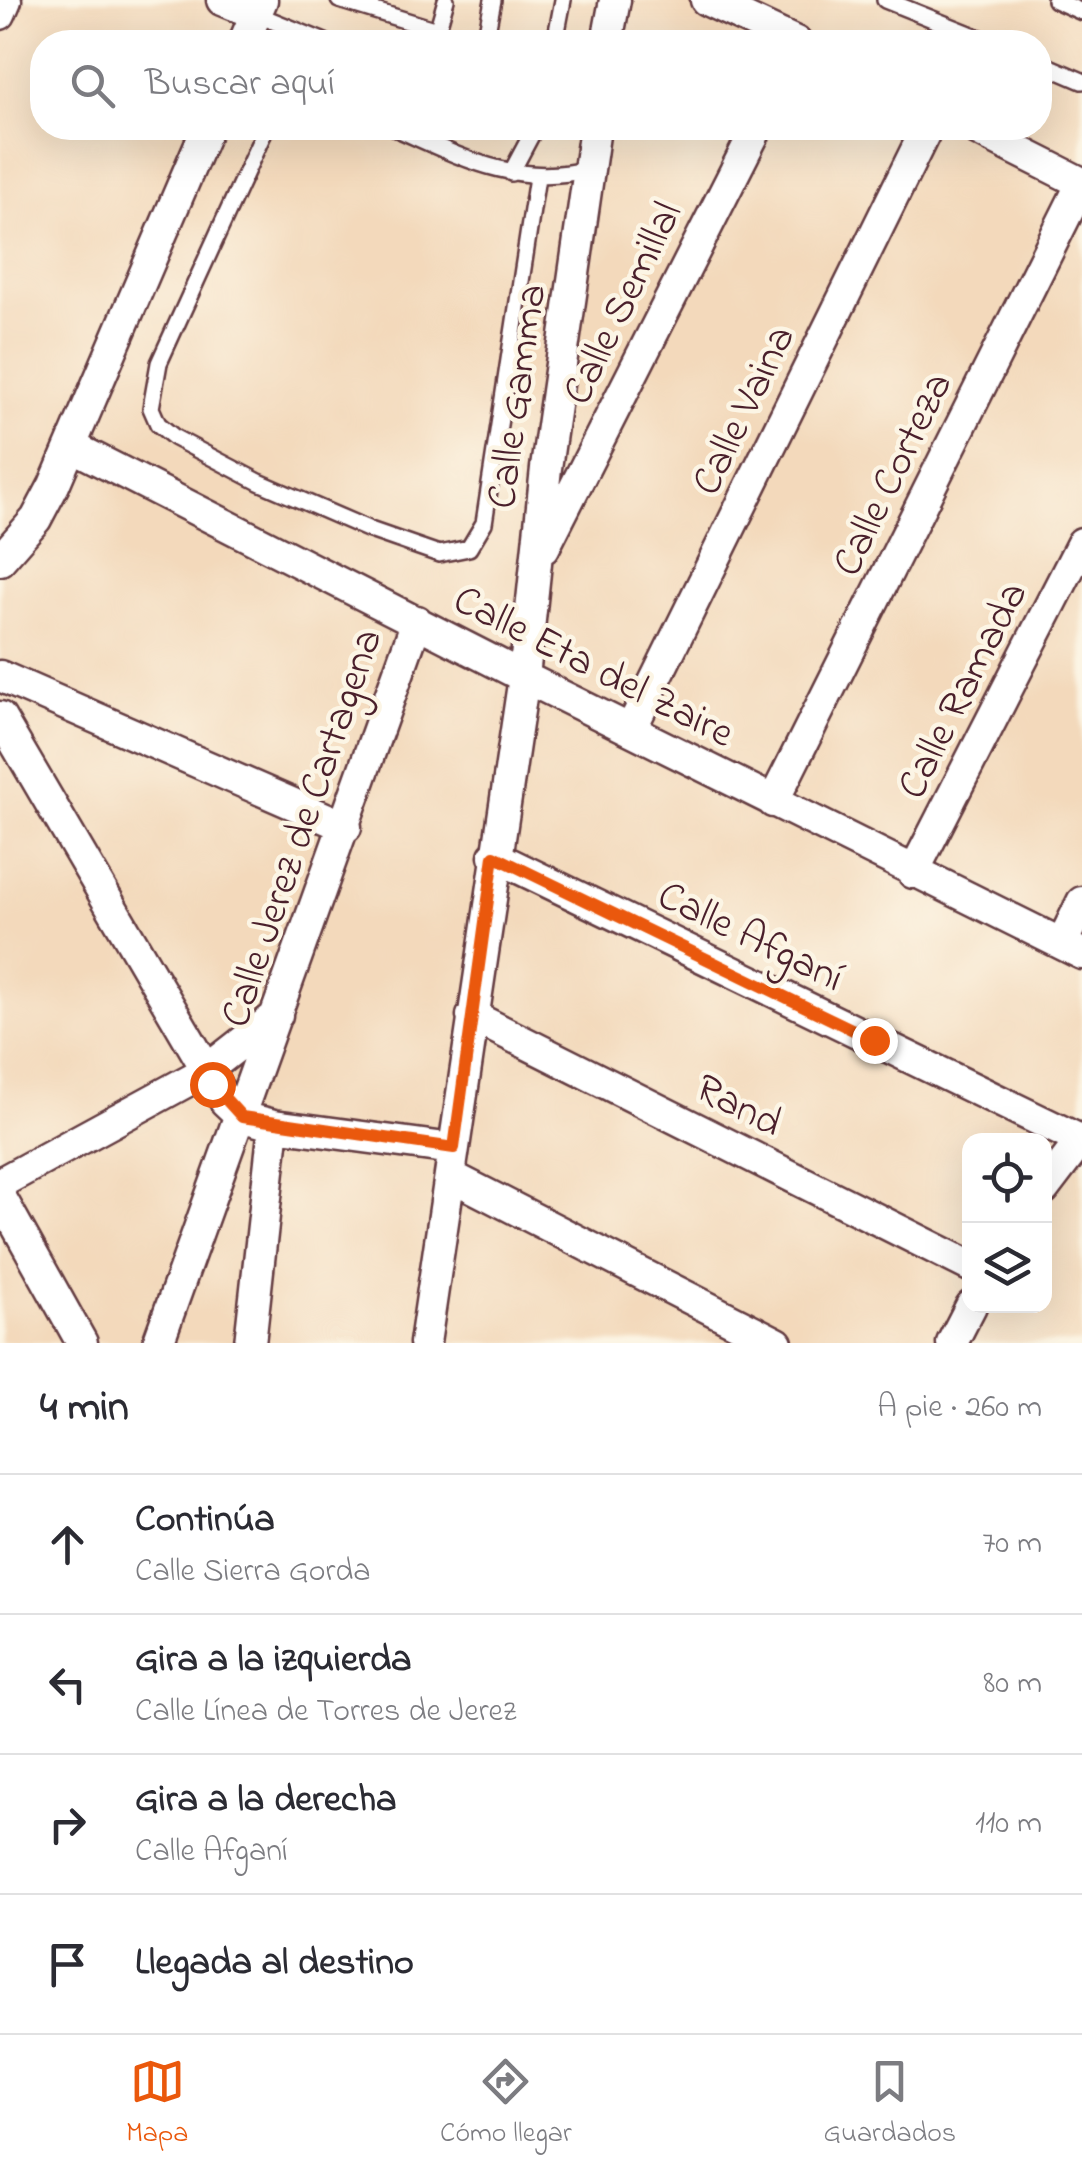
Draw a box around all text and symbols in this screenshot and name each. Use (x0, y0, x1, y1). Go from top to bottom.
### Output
search box (30, 30, 1052, 140)
text: Buscar aquí (145, 57, 335, 113)
icon: search (65, 58, 120, 113)
street label: Calle Semillal (549, 192, 699, 416)
street label: Calle Gamma (473, 280, 564, 513)
street label: Calle Vaina (678, 316, 812, 506)
street label: Calle Corteza (818, 363, 970, 587)
street label: Calle Eta del Zaire (442, 571, 744, 765)
street label: Calle Ramada (883, 572, 1045, 810)
street label: Calle Jerez de Cartagena (206, 621, 400, 1036)
street label: Calle Afganí (647, 867, 854, 1009)
route end (852, 1018, 898, 1064)
street label: Rand (684, 1059, 792, 1155)
route start (190, 1062, 236, 1108)
map controls (962, 1133, 1052, 1313)
button: locate (962, 1133, 1052, 1223)
button: layers (962, 1223, 1052, 1313)
text: 4 min (40, 1378, 129, 1439)
text: A pie · 260 m (877, 1385, 1042, 1432)
text: Continúa (135, 1493, 275, 1549)
icon: ahead (40, 1517, 95, 1572)
text: 70 m (982, 1521, 1042, 1568)
text: Calle Sierra Gorda (135, 1549, 371, 1596)
text: Gira a la izquierda (135, 1633, 412, 1689)
icon: left (40, 1657, 95, 1712)
text: 80 m (983, 1661, 1042, 1708)
text: Calle Línea de Torres de Jerez (135, 1689, 516, 1736)
text: Gira a la derecha (135, 1773, 397, 1829)
icon: right (40, 1797, 95, 1852)
text: 110 m (975, 1801, 1042, 1848)
text: Calle Afganí (135, 1829, 288, 1876)
text: Llegada al destino (135, 1936, 414, 1992)
icon: arrive (40, 1937, 95, 1992)
tab: Mapa (126, 2054, 188, 2155)
tab: Cómo llegar (440, 2054, 572, 2155)
tab: Guardados (823, 2054, 956, 2155)

